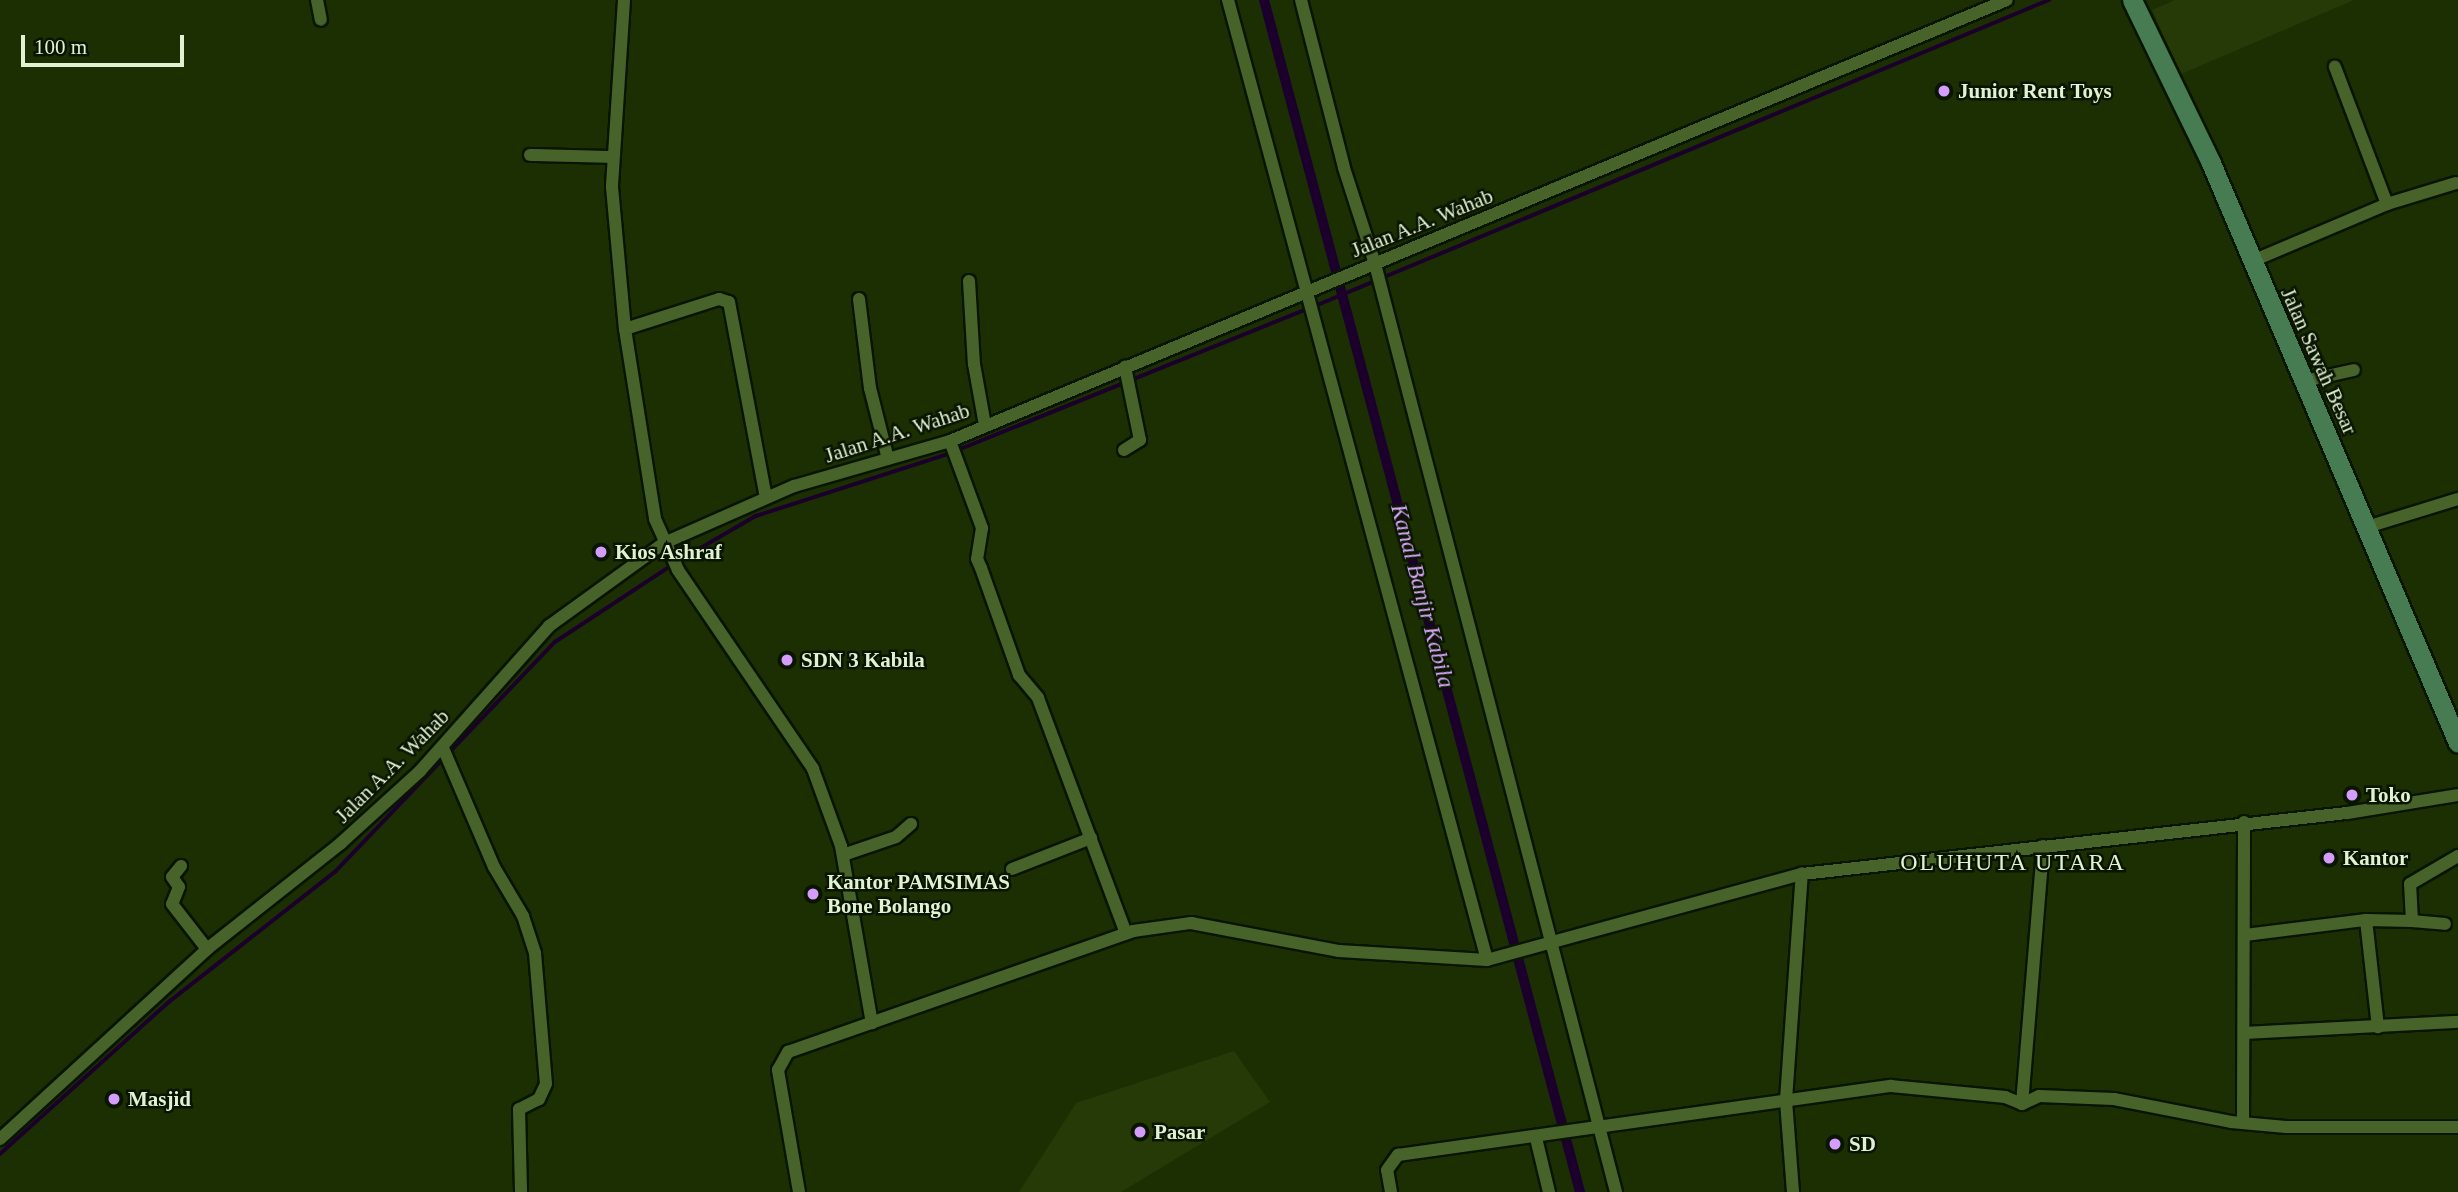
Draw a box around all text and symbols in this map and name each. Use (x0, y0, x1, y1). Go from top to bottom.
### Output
scale bar (24, 21, 187, 65)
text: 100 m (34, 35, 87, 59)
place label: Junior Rent Toys (1958, 78, 2112, 104)
marker: Junior Rent Toys (1936, 83, 1952, 99)
street label: Jalan A.A. Wahab (1347, 183, 1497, 263)
street label: Jalan Sawah Besar (2275, 284, 2363, 438)
street label: Jalan A.A. Wahab (821, 397, 973, 469)
water label: Kanal Banjir Kabila (1384, 501, 1460, 691)
place label: Kios Ashraf (615, 539, 723, 565)
marker: Kios Ashraf (593, 544, 609, 560)
place label: SDN 3 Kabila (801, 647, 925, 673)
marker: SDN 3 Kabila (779, 652, 795, 668)
street label: Jalan A.A. Wahab (329, 703, 455, 829)
place label: Toko (2366, 782, 2411, 808)
marker: Toko (2344, 787, 2360, 803)
place label: Kantor (2343, 845, 2408, 871)
district label: OLUHUTA UTARA (1901, 849, 2125, 877)
marker: Kantor (2321, 850, 2337, 866)
place label: Kantor PAMSIMAS Bone Bolango (827, 869, 1010, 919)
marker: Kantor PAMSIMAS Bone Bolango (805, 886, 821, 902)
place label: Masjid (128, 1086, 191, 1112)
marker: Masjid (106, 1091, 122, 1107)
place label: Pasar (1154, 1119, 1205, 1145)
marker: Pasar (1132, 1124, 1148, 1140)
place label: SD (1849, 1131, 1876, 1157)
marker: SD (1827, 1136, 1843, 1152)

